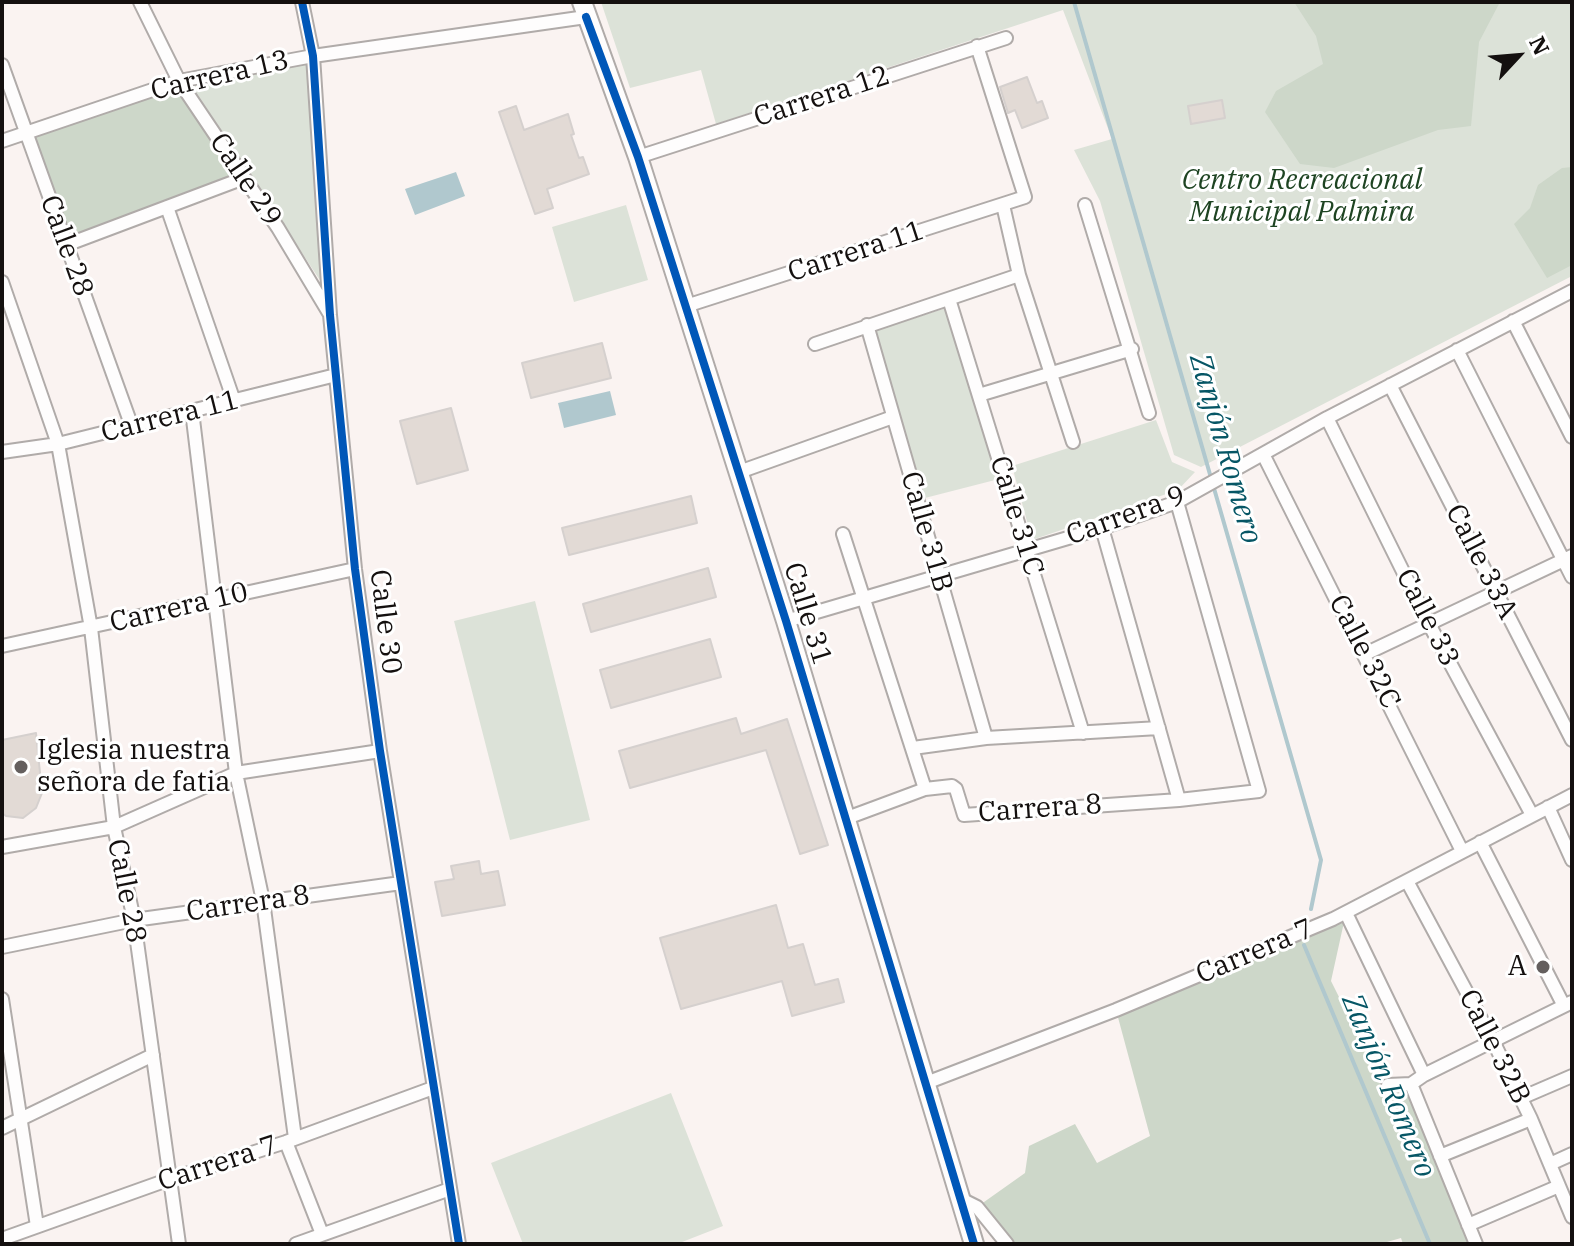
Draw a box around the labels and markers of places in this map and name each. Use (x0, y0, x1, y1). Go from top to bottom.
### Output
place label: Iglesia nuestra señora de fatia (37, 734, 231, 800)
marker: Iglesia nuestra señora de fatia (12, 758, 30, 776)
place label: A (1508, 950, 1527, 984)
marker: A (1534, 958, 1552, 976)

